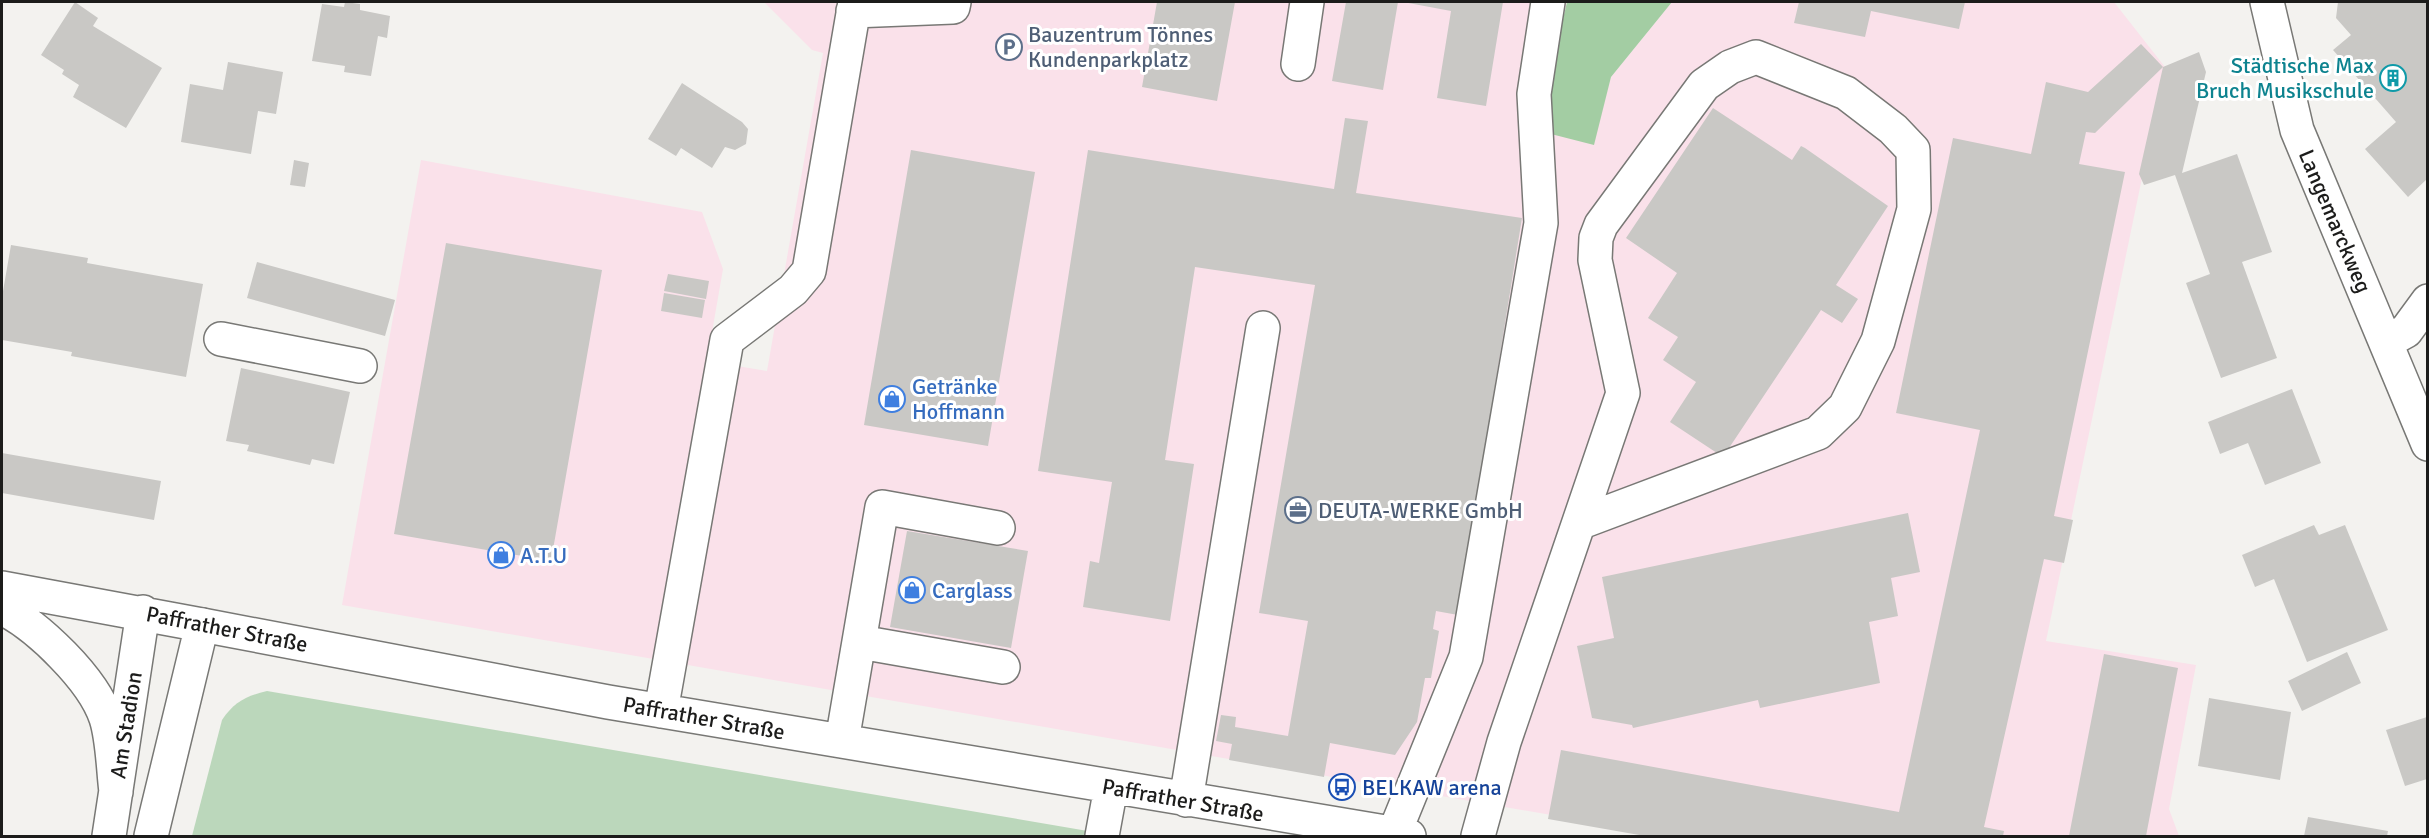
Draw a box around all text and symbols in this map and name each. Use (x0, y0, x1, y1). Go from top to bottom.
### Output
place label: Bauzentrum Tönnes Kundenparkplatz (1028, 21, 1213, 73)
parking icon: Bauzentrum Tönnes Kundenparkplatz (994, 32, 1024, 62)
place label: Städtische Max Bruch Musikschule (2196, 52, 2374, 104)
building icon: Städtische Max Bruch Musikschule (2378, 63, 2408, 93)
street label: Langemarckweg (2293, 145, 2377, 297)
place label: Getränke Hoffmann (912, 373, 1005, 425)
shop icon: Getränke Hoffmann (877, 384, 907, 414)
office icon: DEUTA-WERKE GmbH (1283, 495, 1313, 525)
place label: DEUTA-WERKE GmbH (1318, 497, 1523, 524)
shop icon: A.T.U (486, 540, 516, 570)
place label: A.T.U (520, 542, 567, 569)
shop icon: Carglass (897, 575, 927, 605)
place label: Carglass (932, 577, 1013, 604)
street label: Paffrather Straße (144, 600, 310, 658)
street label: Am Stadion (104, 670, 148, 780)
street label: Paffrather Straße (621, 690, 787, 746)
street label: Paffrather Straße (1100, 772, 1266, 828)
bus stop icon: BELKAW arena (1327, 772, 1357, 802)
place label: BELKAW arena (1362, 774, 1502, 801)

